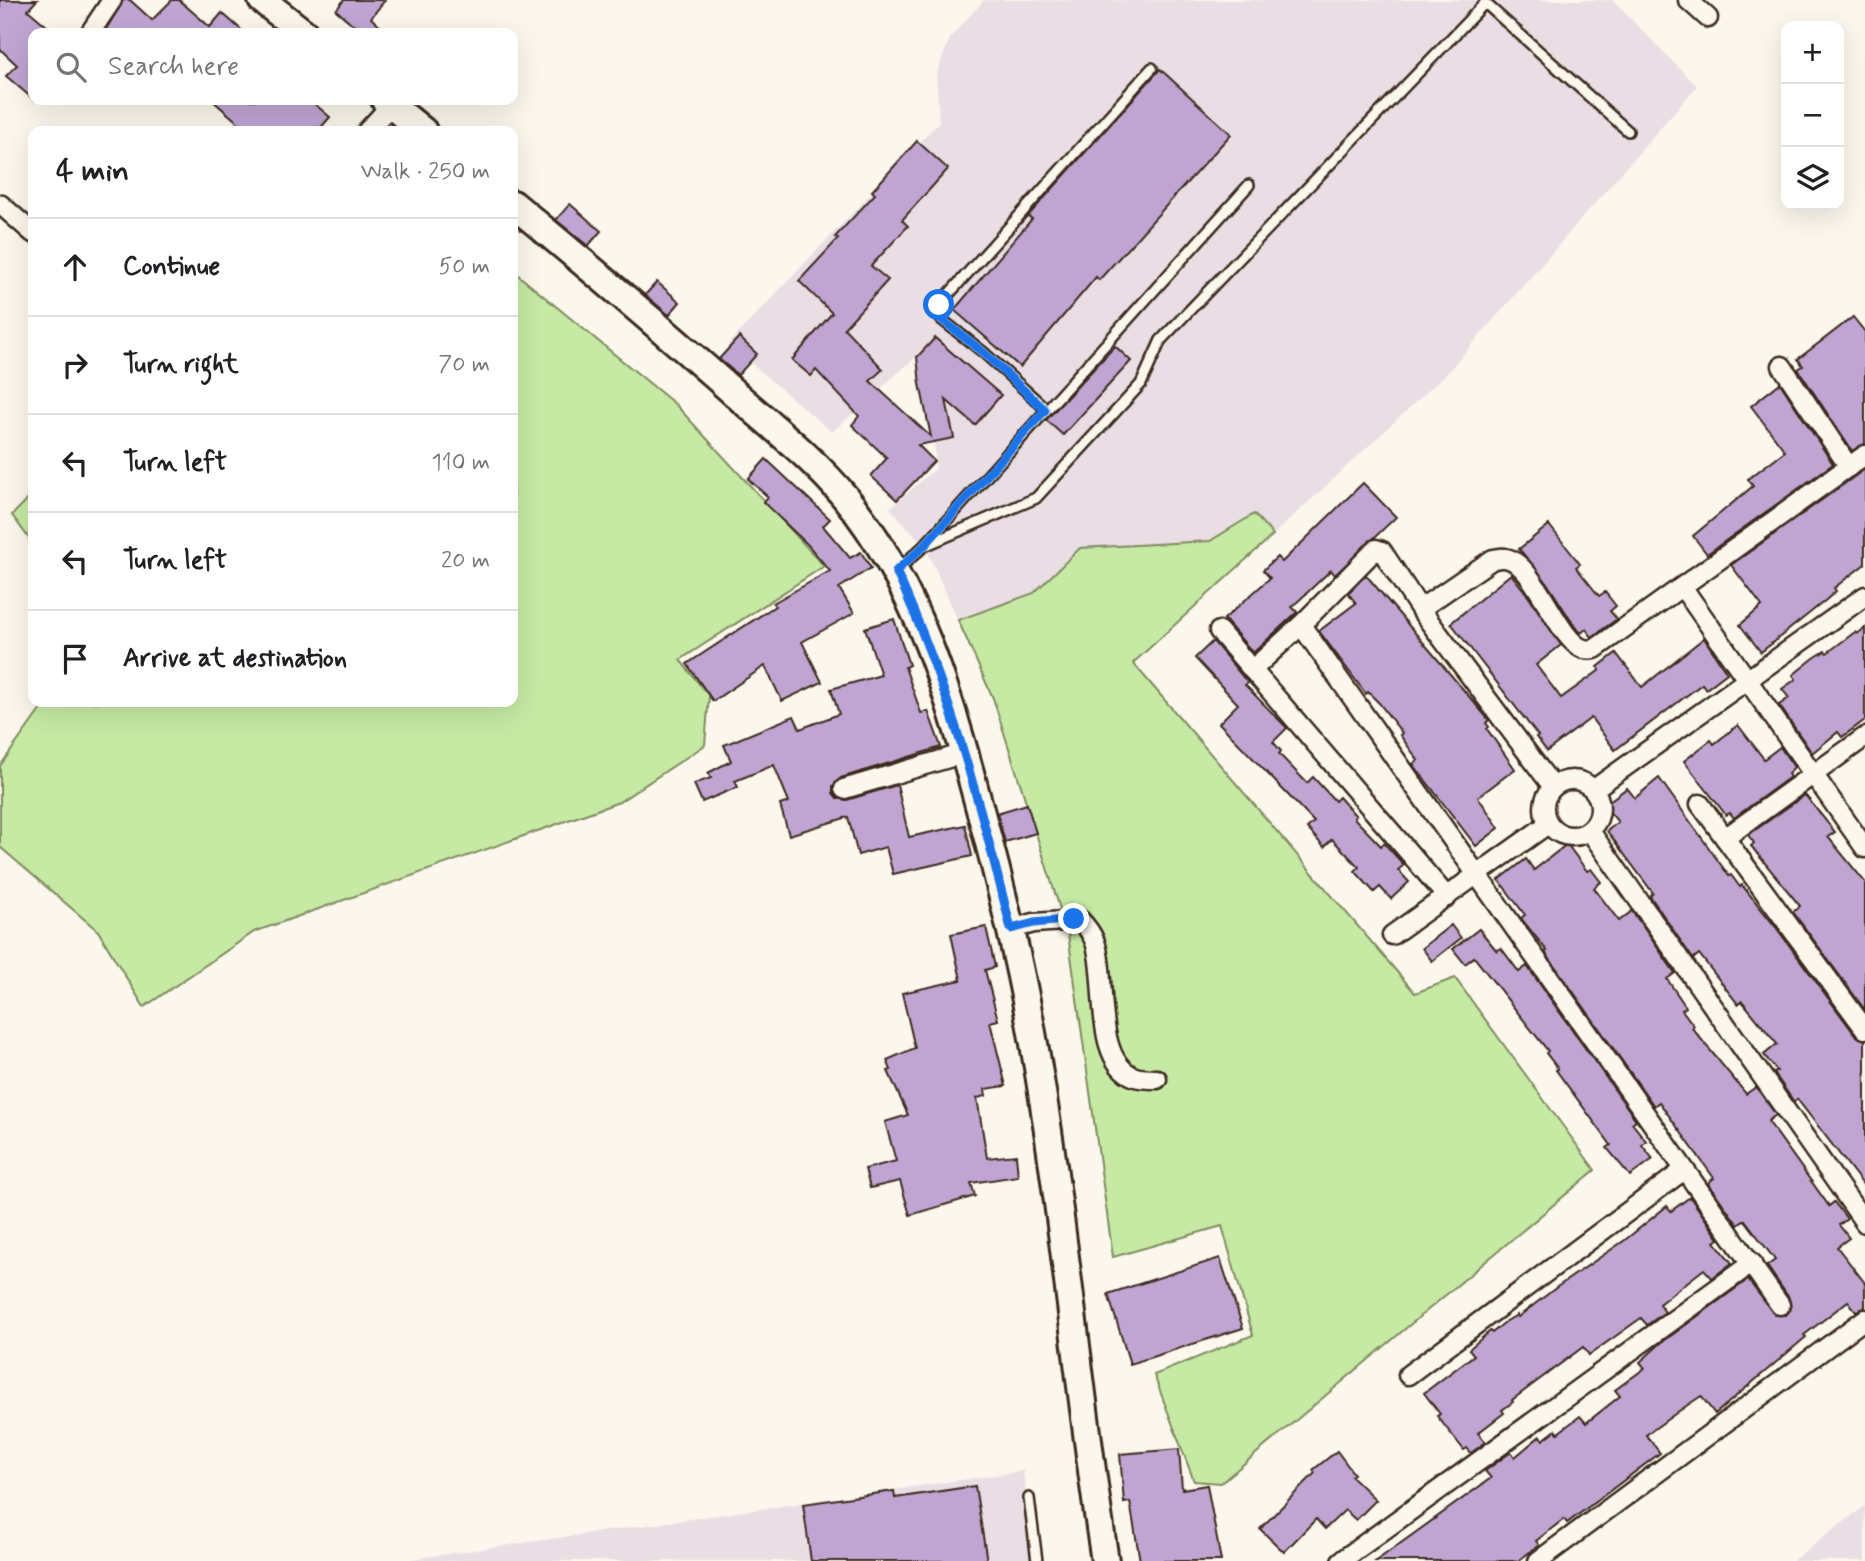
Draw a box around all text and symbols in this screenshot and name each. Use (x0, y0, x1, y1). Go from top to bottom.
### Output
map controls (1781, 21, 1844, 210)
button: + (1781, 21, 1844, 84)
search box (28, 28, 518, 105)
icon: search (52, 48, 90, 86)
text: Search here (108, 50, 239, 84)
button: − (1781, 84, 1844, 147)
button: layers (1781, 147, 1844, 210)
text: 4 min (56, 152, 129, 191)
text: Walk · 250 m (361, 157, 490, 187)
icon: ahead (56, 248, 94, 286)
text: Continue (123, 250, 220, 284)
text: 50 m (439, 252, 490, 282)
route start (923, 289, 954, 320)
icon: right (56, 346, 94, 384)
text: Turn right (123, 348, 239, 382)
text: 70 m (438, 350, 490, 380)
icon: left (56, 444, 94, 482)
text: Turn left (123, 446, 227, 480)
text: 110 m (431, 448, 490, 478)
icon: left (56, 542, 94, 580)
text: Turn left (123, 544, 227, 578)
text: 20 m (441, 546, 490, 576)
icon: arrive (56, 640, 94, 678)
text: Arrive at destination (123, 642, 347, 676)
route end (1058, 903, 1089, 934)

